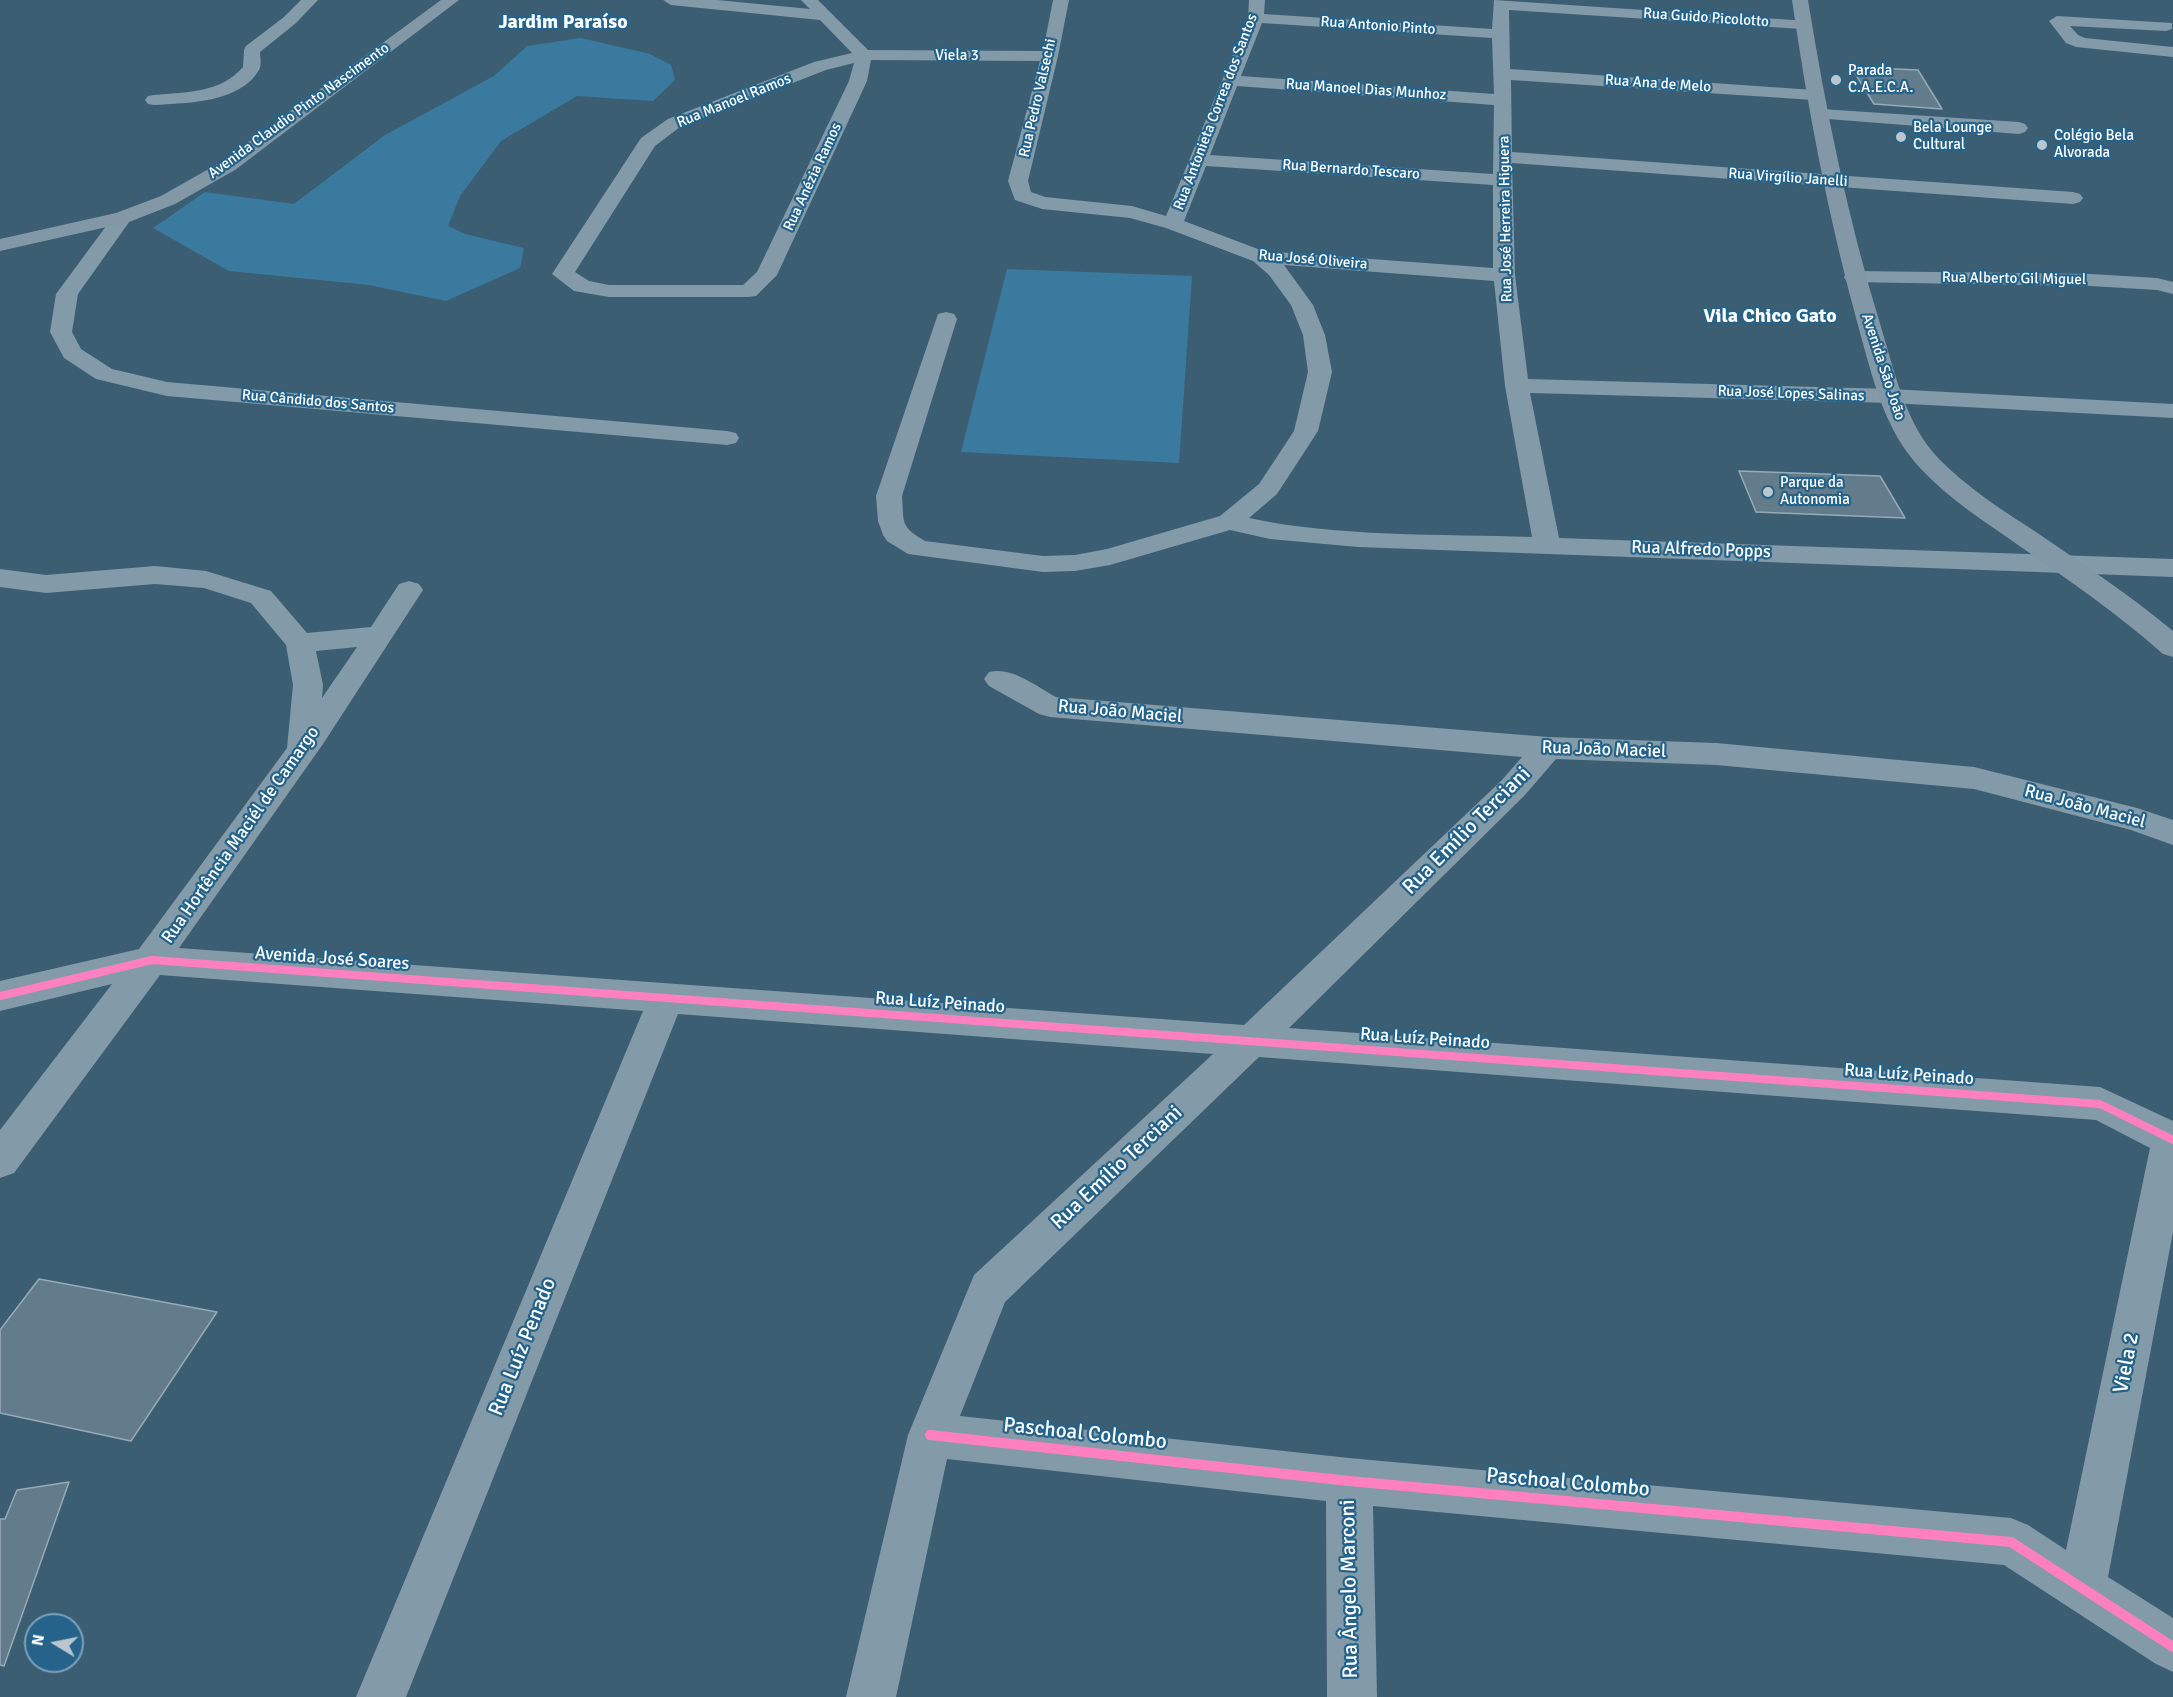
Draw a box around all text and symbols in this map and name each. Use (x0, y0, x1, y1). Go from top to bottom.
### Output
street label: Rua Guido Picolotto (1642, 5, 1770, 31)
district label: Jardim Paraíso (498, 11, 628, 35)
street label: Rua Antonieta Correa dos Santos (1170, 11, 1262, 213)
street label: Rua Antonio Pinto (1320, 13, 1436, 39)
street label: Rua Pedro Valsechi (1016, 37, 1060, 159)
street label: Avenida Claudio Pinto Nascimento (205, 39, 393, 183)
street label: Viela 3 (935, 47, 979, 65)
place label: Parada C.A.E.C.A. (1848, 62, 1913, 97)
street label: Rua Manoel Ramos (674, 70, 794, 132)
street label: Rua Ana de Melo (1604, 71, 1712, 97)
marker: Parada C.A.E.C.A. (1829, 73, 1843, 87)
street label: Rua Manoel Dias Munhoz (1285, 75, 1447, 105)
place label: Bela Lounge Cultural (1913, 119, 1992, 154)
street label: Rua Anézia Ramos (780, 120, 846, 234)
place label: Colégio Bela Alvorada (2054, 127, 2134, 162)
marker: Bela Lounge Cultural (1894, 130, 1908, 144)
street label: Rua José Herreira Higuera (1496, 135, 1516, 303)
marker: Colégio Bela Alvorada (2035, 138, 2049, 152)
street label: Rua Bernardo Tescaro (1282, 156, 1420, 184)
street label: Rua Virgílio Janelli (1728, 165, 1848, 191)
street label: Rua José Oliveira (1258, 246, 1368, 274)
street label: Rua Alberto Gil Miguel (1942, 269, 2086, 289)
district label: Vila Chico Gato (1703, 305, 1837, 329)
street label: Avenida São João (1857, 311, 1909, 423)
street label: Rua José Lopes Salinas (1717, 382, 1865, 406)
street label: Rua Cândido dos Santos (241, 386, 395, 418)
place label: Parque da Autonomia (1780, 474, 1850, 509)
marker: Parque da Autonomia (1761, 485, 1775, 499)
street label: Rua Alfredo Popps (1631, 537, 1771, 563)
street label: Rua João Maciel (1057, 696, 1183, 728)
street label: Rua Hortência Maciél de Camargo (158, 722, 324, 948)
street label: Rua João Maciel (1541, 737, 1667, 763)
street label: Rua Emílio Terciani (1398, 762, 1536, 900)
street label: Rua João Maciel (2022, 780, 2148, 834)
street label: Avenida José Soares (254, 943, 410, 975)
street label: Rua Luíz Peinado (874, 988, 1006, 1018)
street label: Rua Luíz Peinado (1359, 1024, 1491, 1054)
street label: Rua Luíz Peinado (1843, 1060, 1975, 1090)
street label: Rua Emílio Terciani (1046, 1101, 1188, 1235)
street label: Rua Luíz Penado (484, 1274, 562, 1420)
street label: Viela 2 (2109, 1331, 2145, 1395)
street label: Paschoal Colombo (1002, 1413, 1168, 1455)
street label: Paschoal Colombo (1485, 1463, 1651, 1503)
street label: Rua Ângelo Marconi (1336, 1499, 1364, 1679)
north arrow (24, 1613, 84, 1673)
text: N (27, 1633, 49, 1647)

